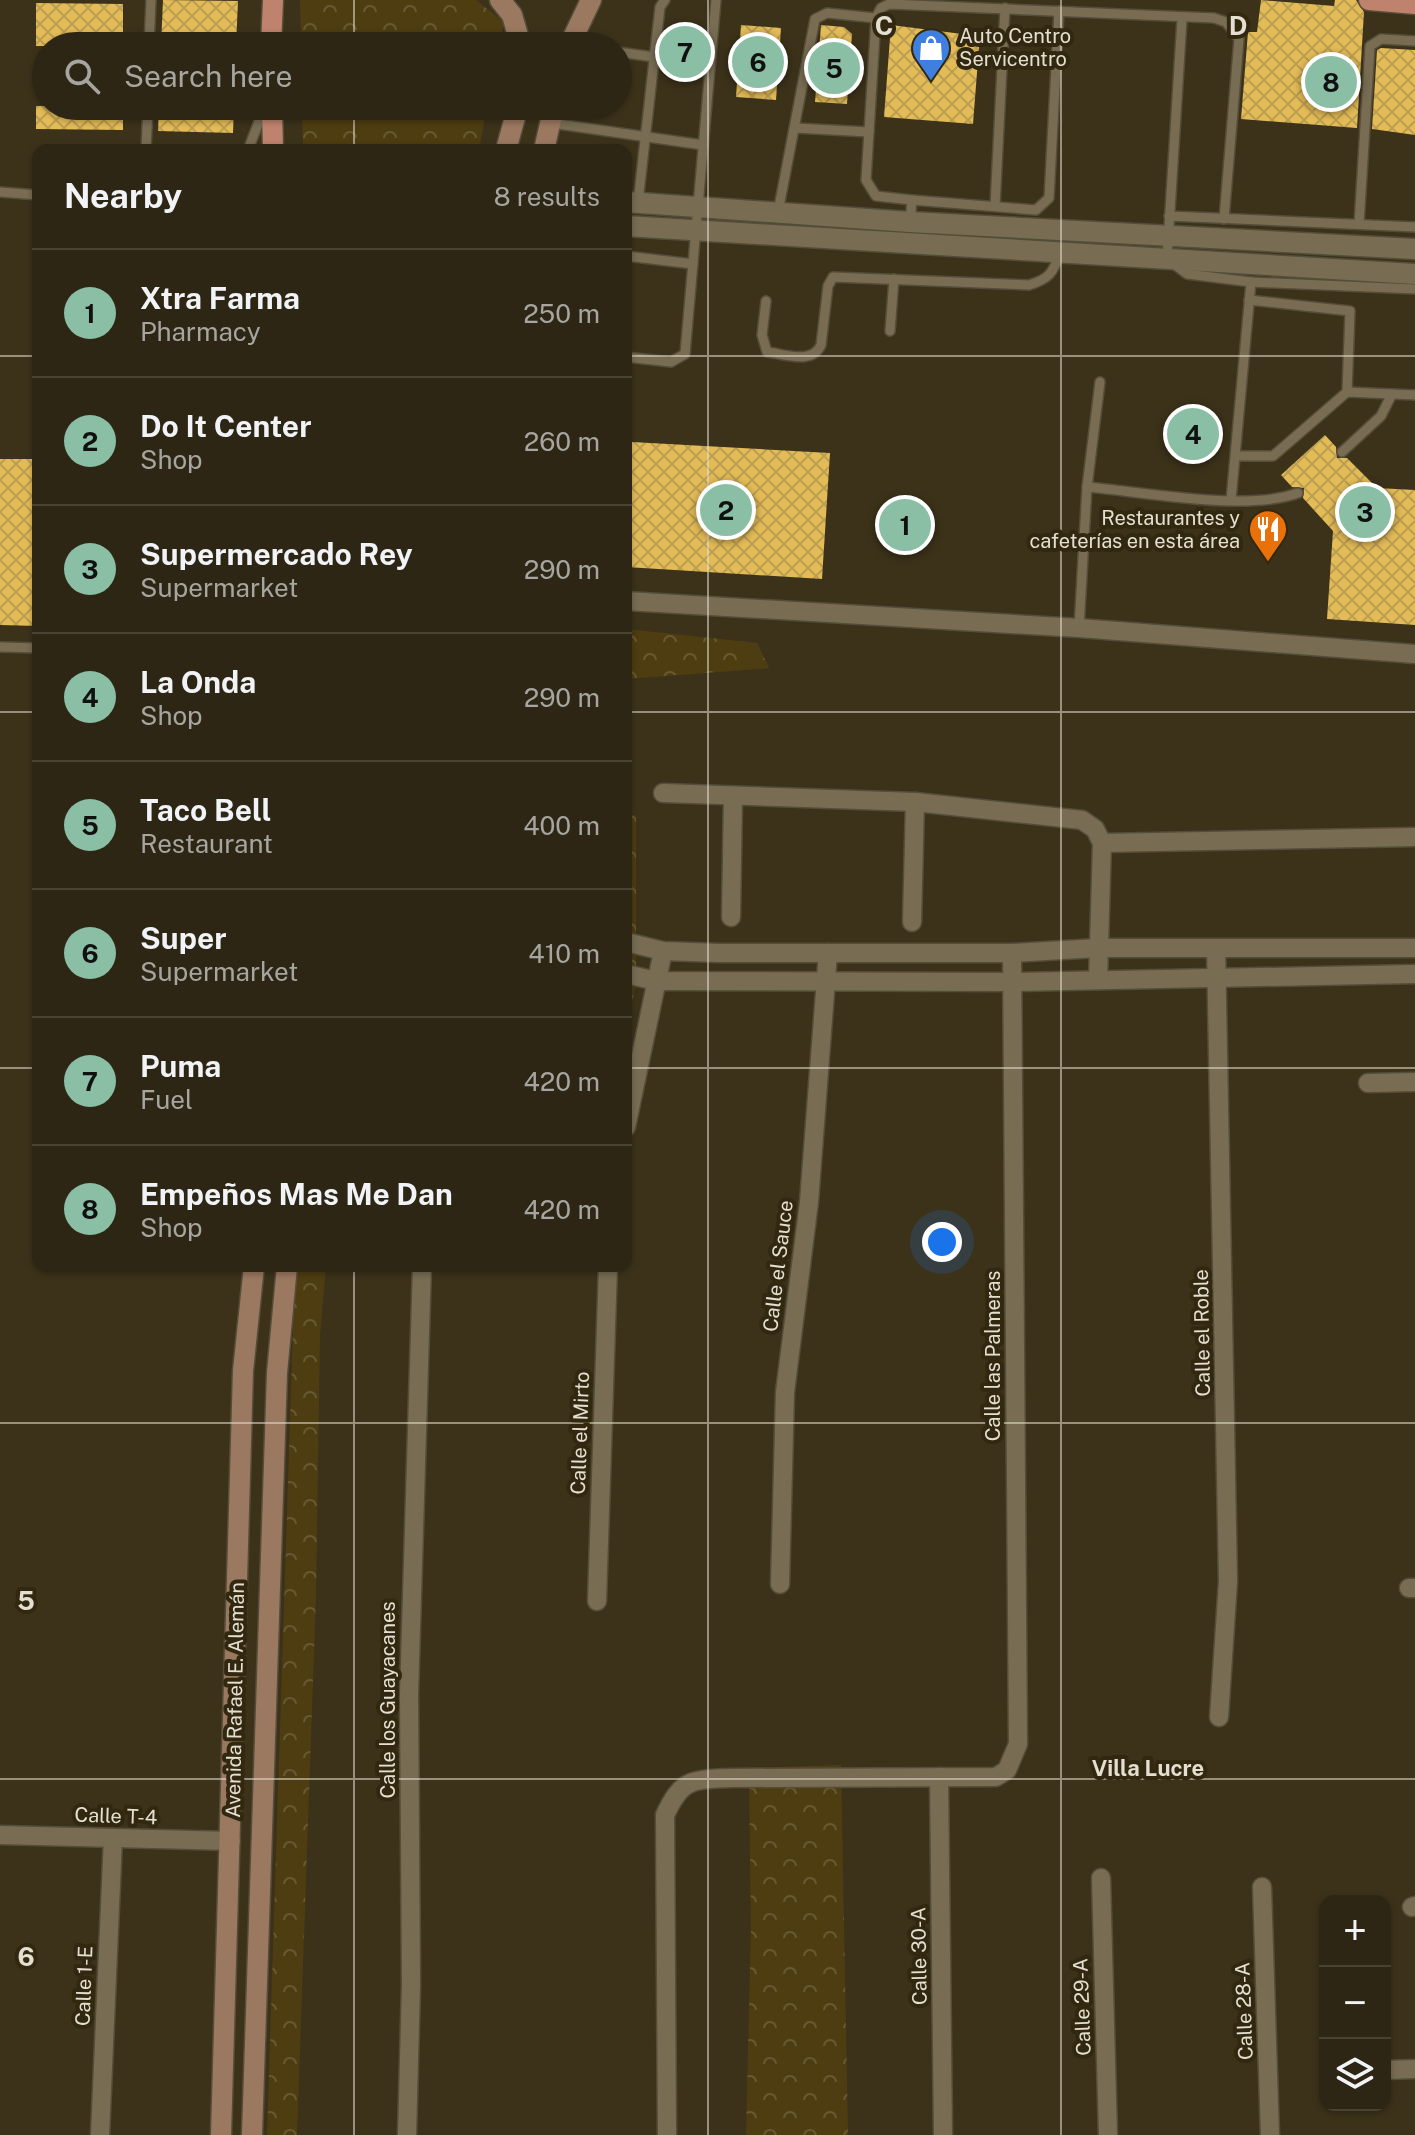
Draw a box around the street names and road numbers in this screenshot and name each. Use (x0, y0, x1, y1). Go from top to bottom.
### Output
street label: Calle el Sauce (758, 1199, 798, 1333)
street label: Calle el Roble (1189, 1269, 1215, 1397)
street label: Calle las Palmeras (981, 1271, 1005, 1441)
street label: Calle el Mirto (566, 1371, 594, 1495)
street label: Avenida Rafael E. Alemán (221, 1582, 249, 1818)
street label: Calle los Guayacanes (376, 1601, 400, 1799)
street label: Calle T-4 (74, 1803, 158, 1829)
street label: Calle 30-A (906, 1907, 932, 2005)
street label: Calle 1-E (71, 1946, 97, 2026)
street label: Calle 29-A (1068, 1958, 1096, 2056)
street label: Calle 28-A (1230, 1962, 1258, 2060)

